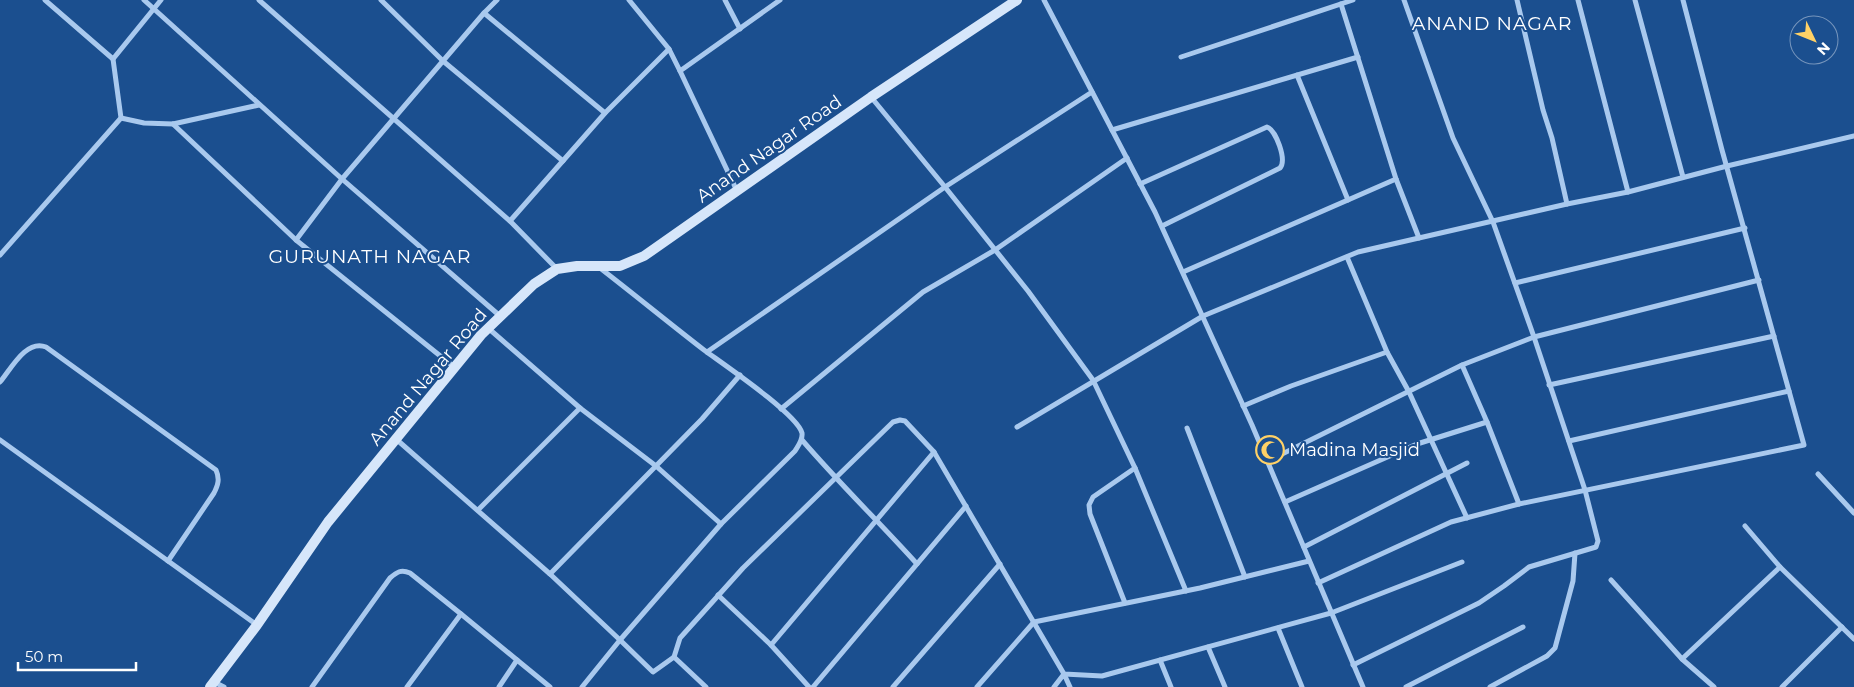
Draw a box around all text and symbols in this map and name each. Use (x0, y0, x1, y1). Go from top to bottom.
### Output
district label: ANAND NAGAR (1412, 12, 1572, 35)
north arrow (1789, 15, 1839, 65)
text: N (1813, 39, 1834, 59)
street label: Anand Nagar Road (692, 91, 846, 207)
district label: GURUNATH NAGAR (268, 245, 472, 268)
street label: Anand Nagar Road (364, 304, 492, 450)
mosque icon: Madina Masjid (1255, 435, 1285, 465)
place label: Madina Masjid (1289, 439, 1420, 461)
scale bar (18, 640, 135, 672)
text: 50 m (25, 647, 63, 666)

